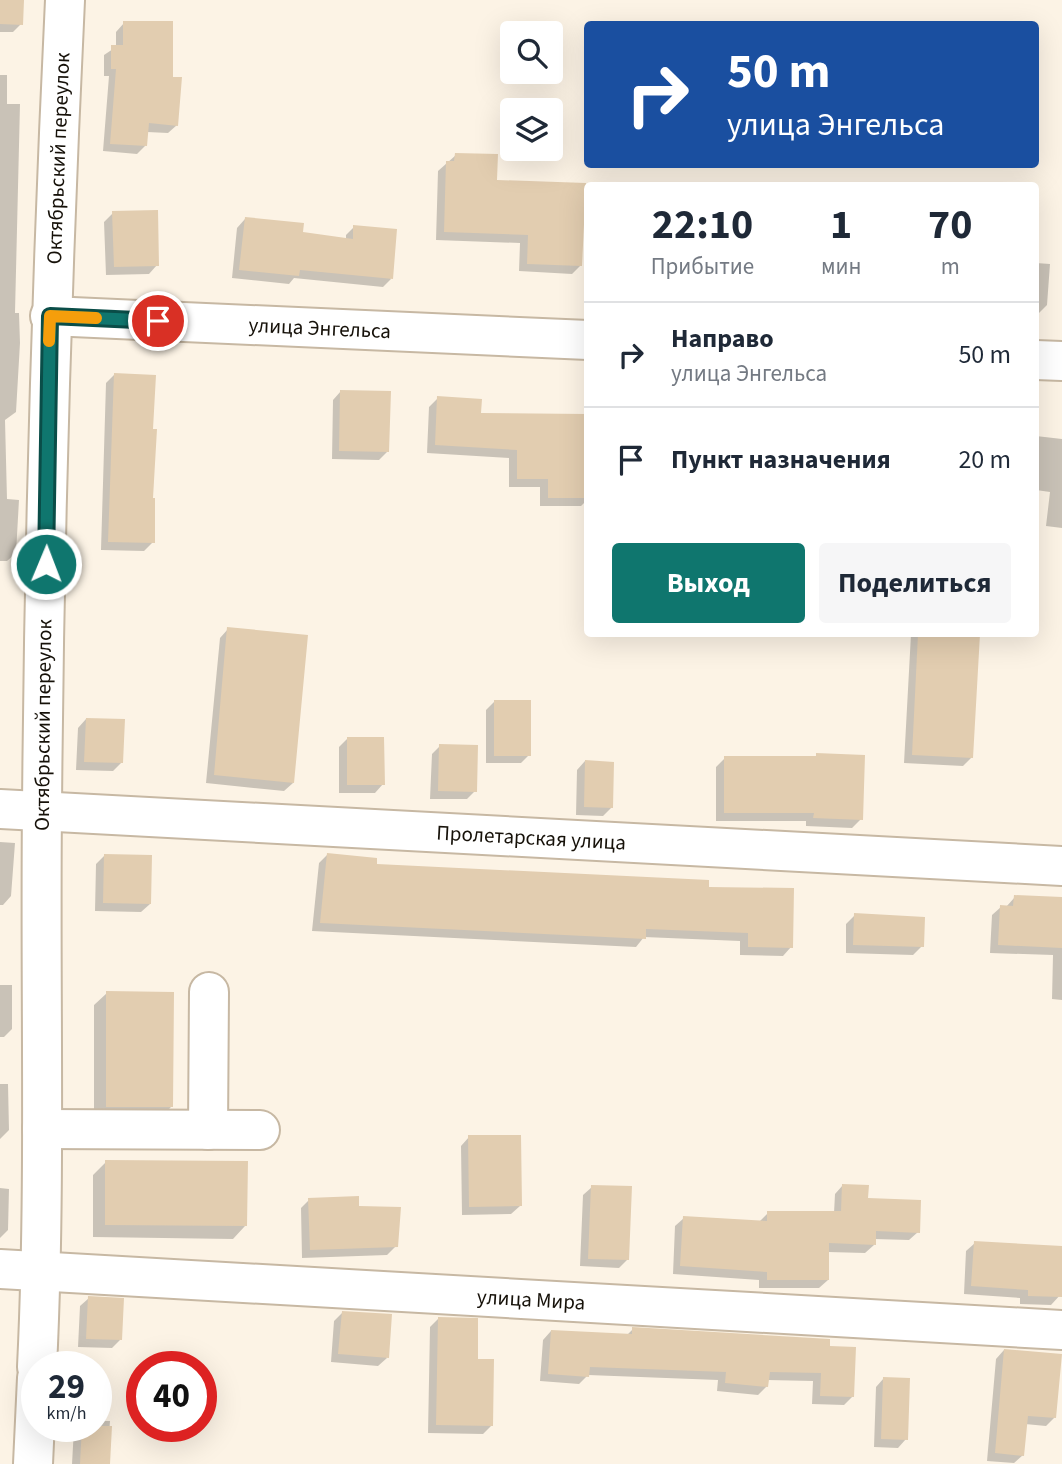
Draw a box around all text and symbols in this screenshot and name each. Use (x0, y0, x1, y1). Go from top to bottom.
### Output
map controls (500, 21, 563, 161)
button: search (500, 21, 563, 84)
text: 50 m (727, 37, 831, 107)
icon: right (612, 49, 703, 140)
street label: Октябрьский переулок (39, 51, 78, 265)
button: layers (500, 98, 563, 161)
text: улица Энгельса (727, 102, 944, 148)
text: 22:10 (652, 195, 753, 255)
text: 1 (830, 195, 852, 255)
text: 70 (928, 195, 972, 255)
text: Прибытие (651, 250, 754, 283)
text: мин (821, 250, 861, 283)
text: m (941, 250, 960, 283)
pin (128, 291, 188, 351)
icon: arrive (139, 302, 177, 340)
street label: улица Энгельса (248, 310, 392, 346)
text: Направо (671, 320, 774, 357)
icon: right (612, 336, 650, 374)
text: 50 m (958, 336, 1011, 373)
text: улица Энгельса (671, 357, 827, 390)
icon: arrive (612, 441, 650, 479)
text: Пункт назначения (671, 441, 891, 478)
text: 20 m (958, 441, 1011, 478)
position arrow (9, 527, 83, 601)
button: Выход (612, 543, 805, 623)
button: Поделиться (819, 543, 1011, 623)
street label: Октябрьский переулок (27, 618, 59, 831)
street label: Пролетарская улица (436, 817, 627, 858)
street label: улица Мира (476, 1281, 586, 1318)
speed limit sign: 40 (126, 1351, 217, 1442)
text: 29 (48, 1362, 85, 1412)
text: km/h (47, 1401, 86, 1426)

